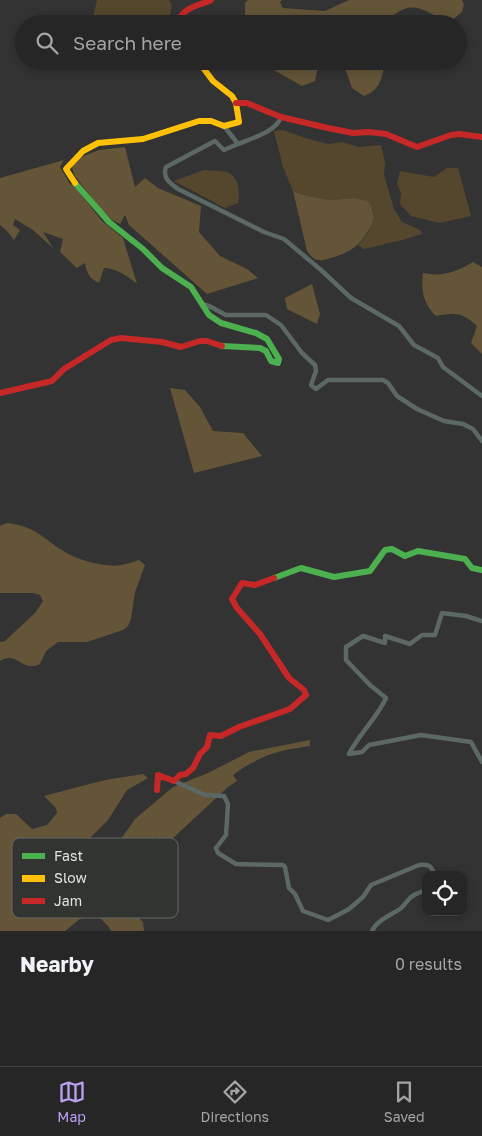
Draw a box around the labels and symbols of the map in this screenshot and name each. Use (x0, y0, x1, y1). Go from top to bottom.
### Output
legend (12, 838, 178, 918)
text: Fast (54, 847, 83, 864)
text: Slow (54, 869, 87, 886)
text: Jam (54, 892, 82, 909)

